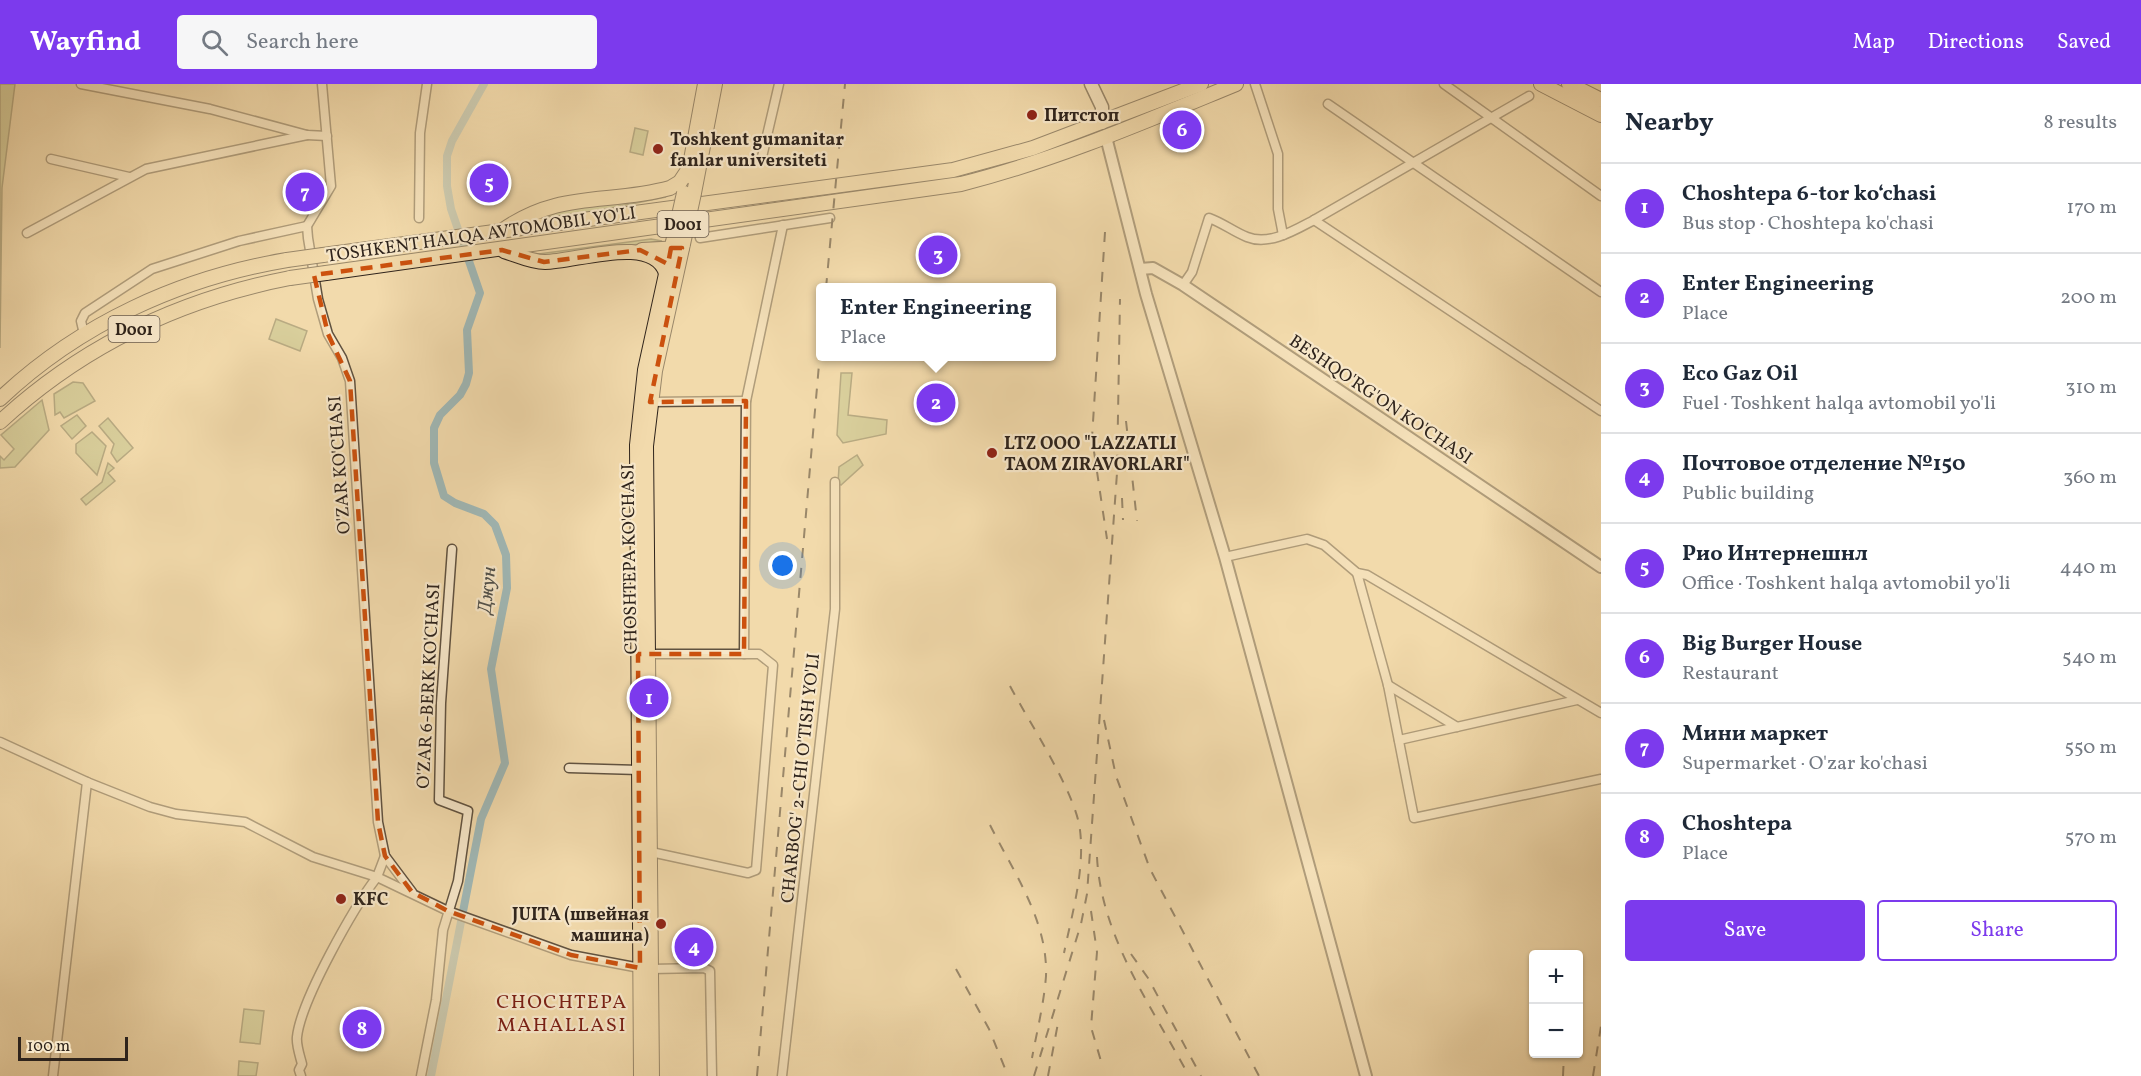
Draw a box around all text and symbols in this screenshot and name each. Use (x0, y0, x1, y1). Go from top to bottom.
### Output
search box (177, 15, 597, 69)
text: Wayfind (30, 23, 141, 62)
icon: search (198, 26, 231, 59)
text: Search here (246, 27, 359, 58)
text: Map (1853, 28, 1895, 57)
text: Directions (1928, 28, 2024, 57)
text: Saved (2057, 28, 2111, 57)
place label: Питстоп (1044, 104, 1119, 129)
text: Nearby (1625, 105, 1714, 141)
marker: Питстоп (1025, 108, 1039, 122)
pin: 6 (1162, 108, 1202, 152)
text: 8 results (2044, 109, 2117, 137)
place label: Toshkent gumanitar fanlar universiteti (670, 128, 844, 174)
marker: Toshkent gumanitar fanlar universiteti (651, 142, 665, 156)
pin: 5 (470, 160, 508, 206)
pin: 7 (286, 170, 324, 214)
text: Choshtepa 6-tor koʻchasi (1682, 179, 1937, 210)
text: 1 (1640, 194, 1649, 222)
text: 170 m (2067, 194, 2117, 222)
street label: TOSHKENT HALQA AVTOMOBIL YO'LI (325, 201, 638, 270)
text: Bus stop · Choshtepa ko'chasi (1682, 210, 1934, 238)
road number: D001 (658, 211, 708, 237)
pin: 3 (918, 232, 958, 278)
text: Enter Engineering (1682, 269, 1874, 300)
popup (816, 283, 1056, 361)
text: 2 (1639, 284, 1650, 312)
text: 200 m (2060, 284, 2117, 312)
text: Enter Engineering (840, 293, 1032, 324)
text: Place (1682, 300, 1728, 328)
road number: D001 (108, 316, 160, 342)
text: Place (840, 324, 886, 352)
street label: BESHQO'RG'ON KO'CHASI (1283, 329, 1477, 471)
text: Eco Gaz Oil (1682, 359, 1798, 390)
text: 3 (1639, 374, 1650, 402)
text: 310 m (2065, 374, 2117, 402)
pin: 2 (916, 380, 956, 426)
text: Fuel · Toshkent halqa avtomobil yo'li (1682, 390, 1996, 418)
street label: O'ZAR KO'CHASI (323, 395, 358, 535)
place label: LTZ OOO "LAZZATLI TAOM ZIRAVORLARI" (1004, 432, 1190, 478)
marker: LTZ OOO "LAZZATLI TAOM ZIRAVORLARI" (985, 446, 999, 460)
text: Почтовое отделение №150 (1682, 449, 1966, 480)
street label: CHOSHTEPA KO'CHASI (616, 464, 645, 654)
text: 4 (1638, 464, 1651, 492)
text: 360 m (2063, 464, 2117, 492)
text: Public building (1682, 480, 1814, 508)
text: Рио Интернешнл (1682, 539, 1868, 570)
your location (768, 551, 797, 580)
text: 5 (1640, 554, 1649, 582)
text: 440 m (2060, 554, 2117, 582)
water label: Джун (471, 565, 504, 617)
text: Office · Toshkent halqa avtomobil yo'li (1682, 570, 2011, 598)
street label: O'ZAR 6-BERK KO'CHASI (412, 583, 447, 789)
text: Big Burger House (1682, 629, 1862, 660)
text: 6 (1639, 644, 1650, 672)
text: 540 m (2062, 644, 2117, 672)
street label: CHARBOG' 2-CHI O'TISH YO'LI (776, 652, 827, 904)
text: Restaurant (1682, 660, 1779, 688)
pin: 1 (630, 676, 668, 720)
text: Мини маркет (1682, 719, 1828, 750)
text: 7 (1640, 734, 1649, 762)
text: 550 m (2064, 734, 2117, 762)
text: Supermarket · O'zar ko'chasi (1682, 750, 1928, 778)
text: Choshtepa (1682, 809, 1792, 840)
text: 8 (1639, 824, 1650, 852)
text: 570 m (2065, 824, 2117, 852)
text: Place (1682, 840, 1728, 868)
place label: KFC (353, 888, 388, 913)
marker: KFC (334, 892, 348, 906)
button: Save (1625, 900, 1865, 961)
button: Share (1877, 900, 2117, 961)
place label: JUITA (швейная машина) (511, 903, 649, 949)
marker: JUITA (швейная машина) (654, 917, 668, 931)
pin: 4 (674, 924, 714, 970)
map controls (1529, 950, 1583, 1058)
button: + (1529, 950, 1583, 1004)
district label: CHOCHTEPA MAHALLASI (496, 989, 628, 1040)
button: − (1529, 1004, 1583, 1058)
pin: 8 (342, 1006, 382, 1052)
scale bar (18, 1034, 128, 1062)
text: 100 m (27, 1036, 70, 1058)

